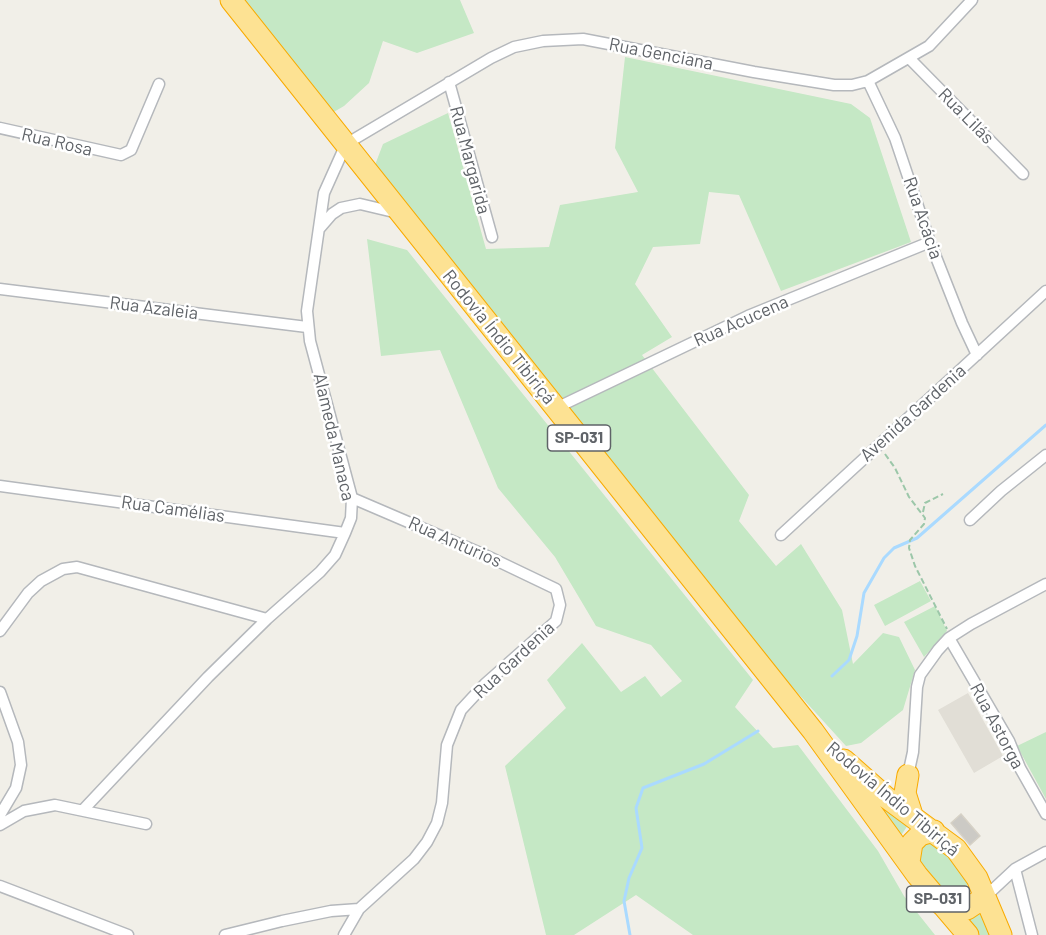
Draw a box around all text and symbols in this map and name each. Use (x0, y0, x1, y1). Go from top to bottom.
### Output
street label: Rua Genciana (607, 33, 715, 75)
street label: Rua Lilás (934, 84, 998, 148)
street label: Rua Margarida (445, 104, 495, 216)
street label: Rua Rosa (19, 123, 95, 161)
street label: Rua Acácia (899, 174, 947, 262)
street label: Rodovia Índio Tibiriçá (438, 265, 560, 409)
street label: Rua Acucena (690, 291, 792, 351)
street label: Rua Azaleia (108, 292, 200, 324)
street label: Avenida Gardenia (856, 360, 970, 466)
street label: Alameda Manaca (309, 371, 359, 503)
road number: SP-031 (548, 425, 610, 451)
street label: Rua Camélias (120, 491, 226, 527)
street label: Rua Anturios (405, 512, 505, 572)
street label: Rua Gardenia (469, 617, 559, 703)
street label: Rua Astorga (965, 679, 1029, 773)
street label: Rodovia Índio Tibiriçá (822, 737, 964, 861)
road number: SP-031 (906, 886, 970, 912)

